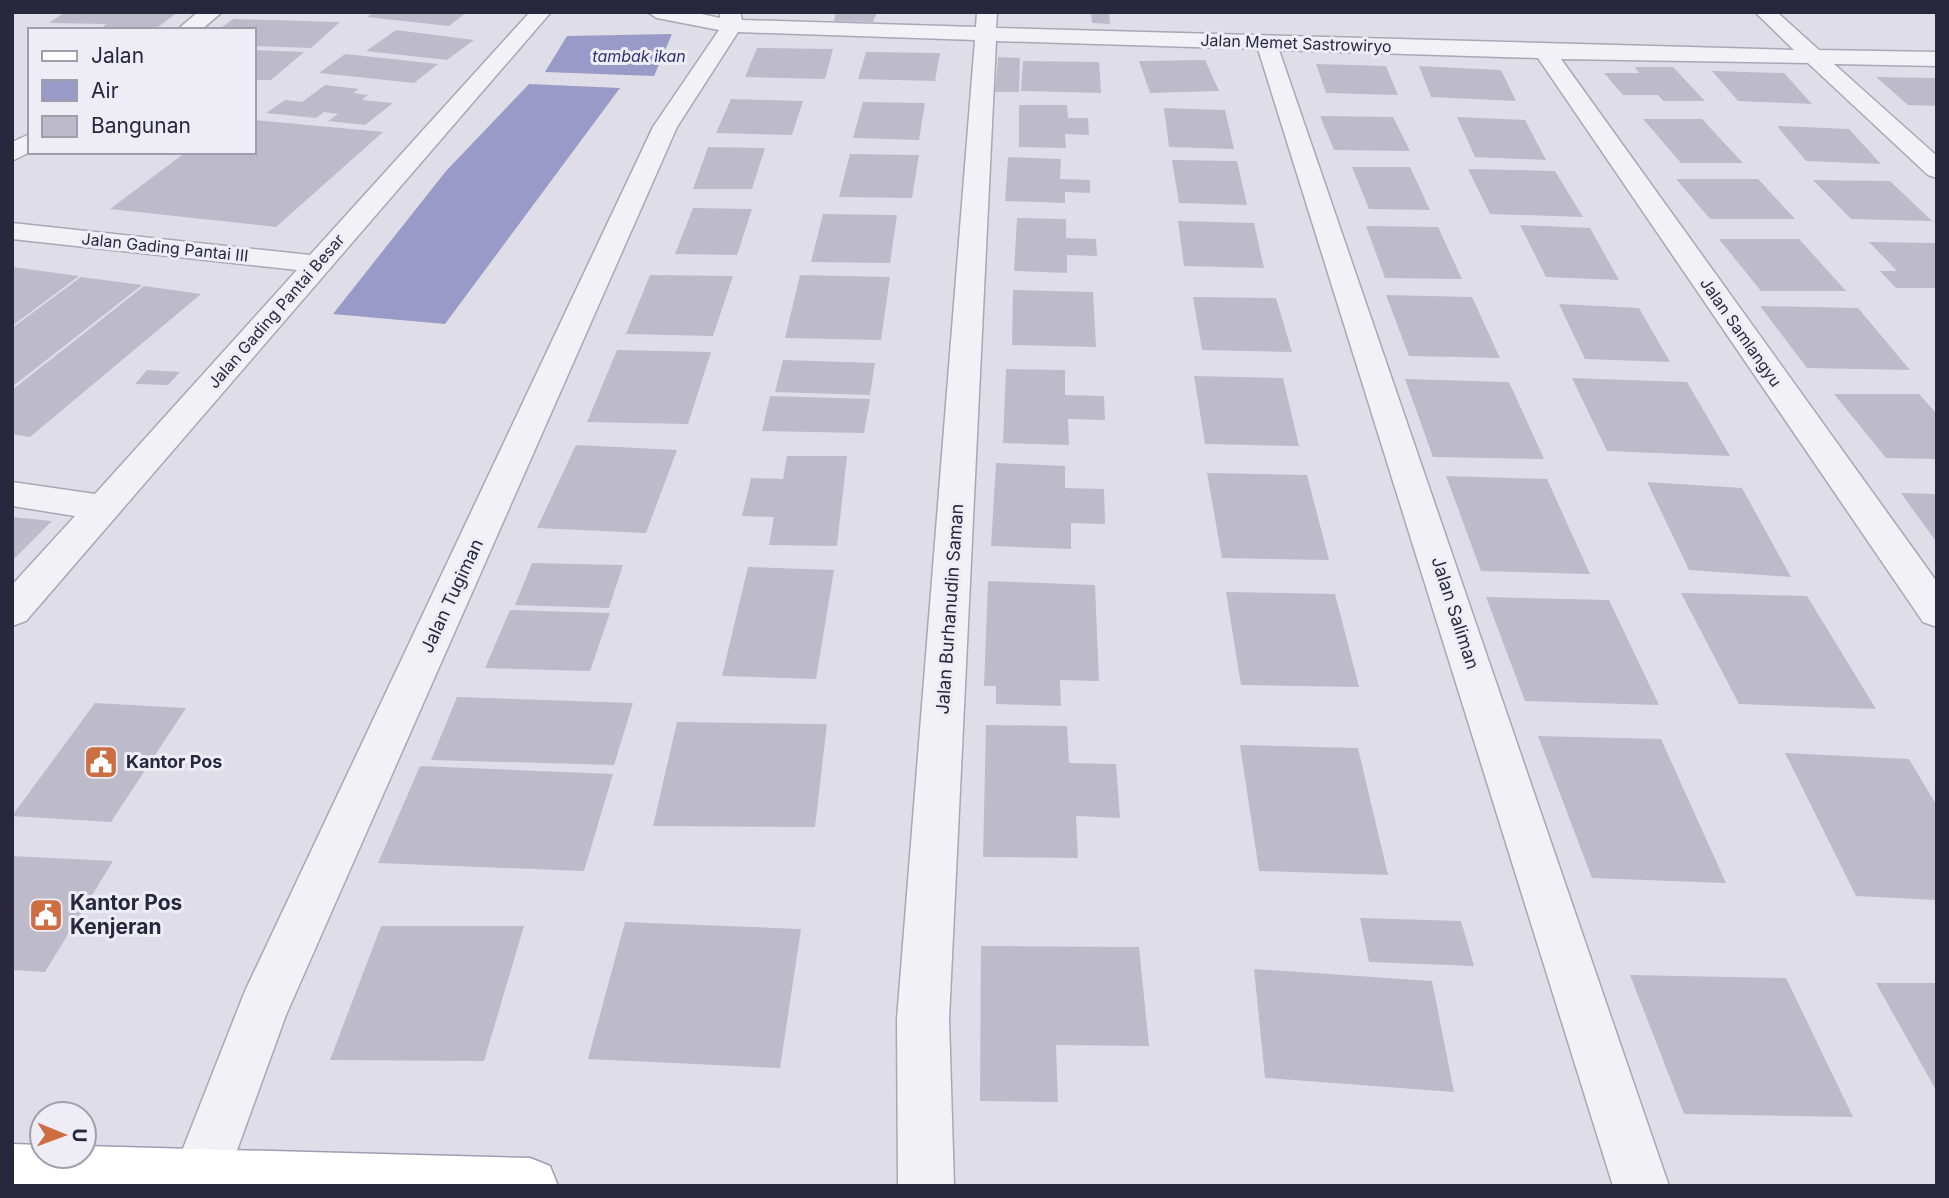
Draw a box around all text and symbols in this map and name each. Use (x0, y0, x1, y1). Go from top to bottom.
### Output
legend (28, 28, 256, 154)
street label: Jalan Memet Sastrowiryo (1200, 30, 1392, 56)
text: Jalan (91, 43, 144, 68)
water label: tambak ikan (592, 46, 686, 66)
text: Air (91, 78, 119, 103)
text: Bangunan (91, 113, 191, 138)
street label: Jalan Gading Pantai III (81, 228, 249, 266)
street label: Jalan Gading Pantai Besar (204, 230, 348, 392)
street label: Jalan Samlangyu (1696, 274, 1786, 390)
street label: Jalan Burhanudin Saman (932, 503, 967, 715)
street label: Jalan Tugiman (416, 535, 487, 656)
street label: Jalan Saliman (1427, 554, 1484, 672)
public building icon: Kantor Pos (82, 743, 120, 781)
place label: Kantor Pos (126, 751, 222, 772)
place label: Kantor Pos Kenjeran (70, 890, 182, 939)
public building icon: Kantor Pos Kenjeran (27, 896, 65, 934)
north arrow (28, 1100, 98, 1170)
text: U (68, 1128, 91, 1142)

